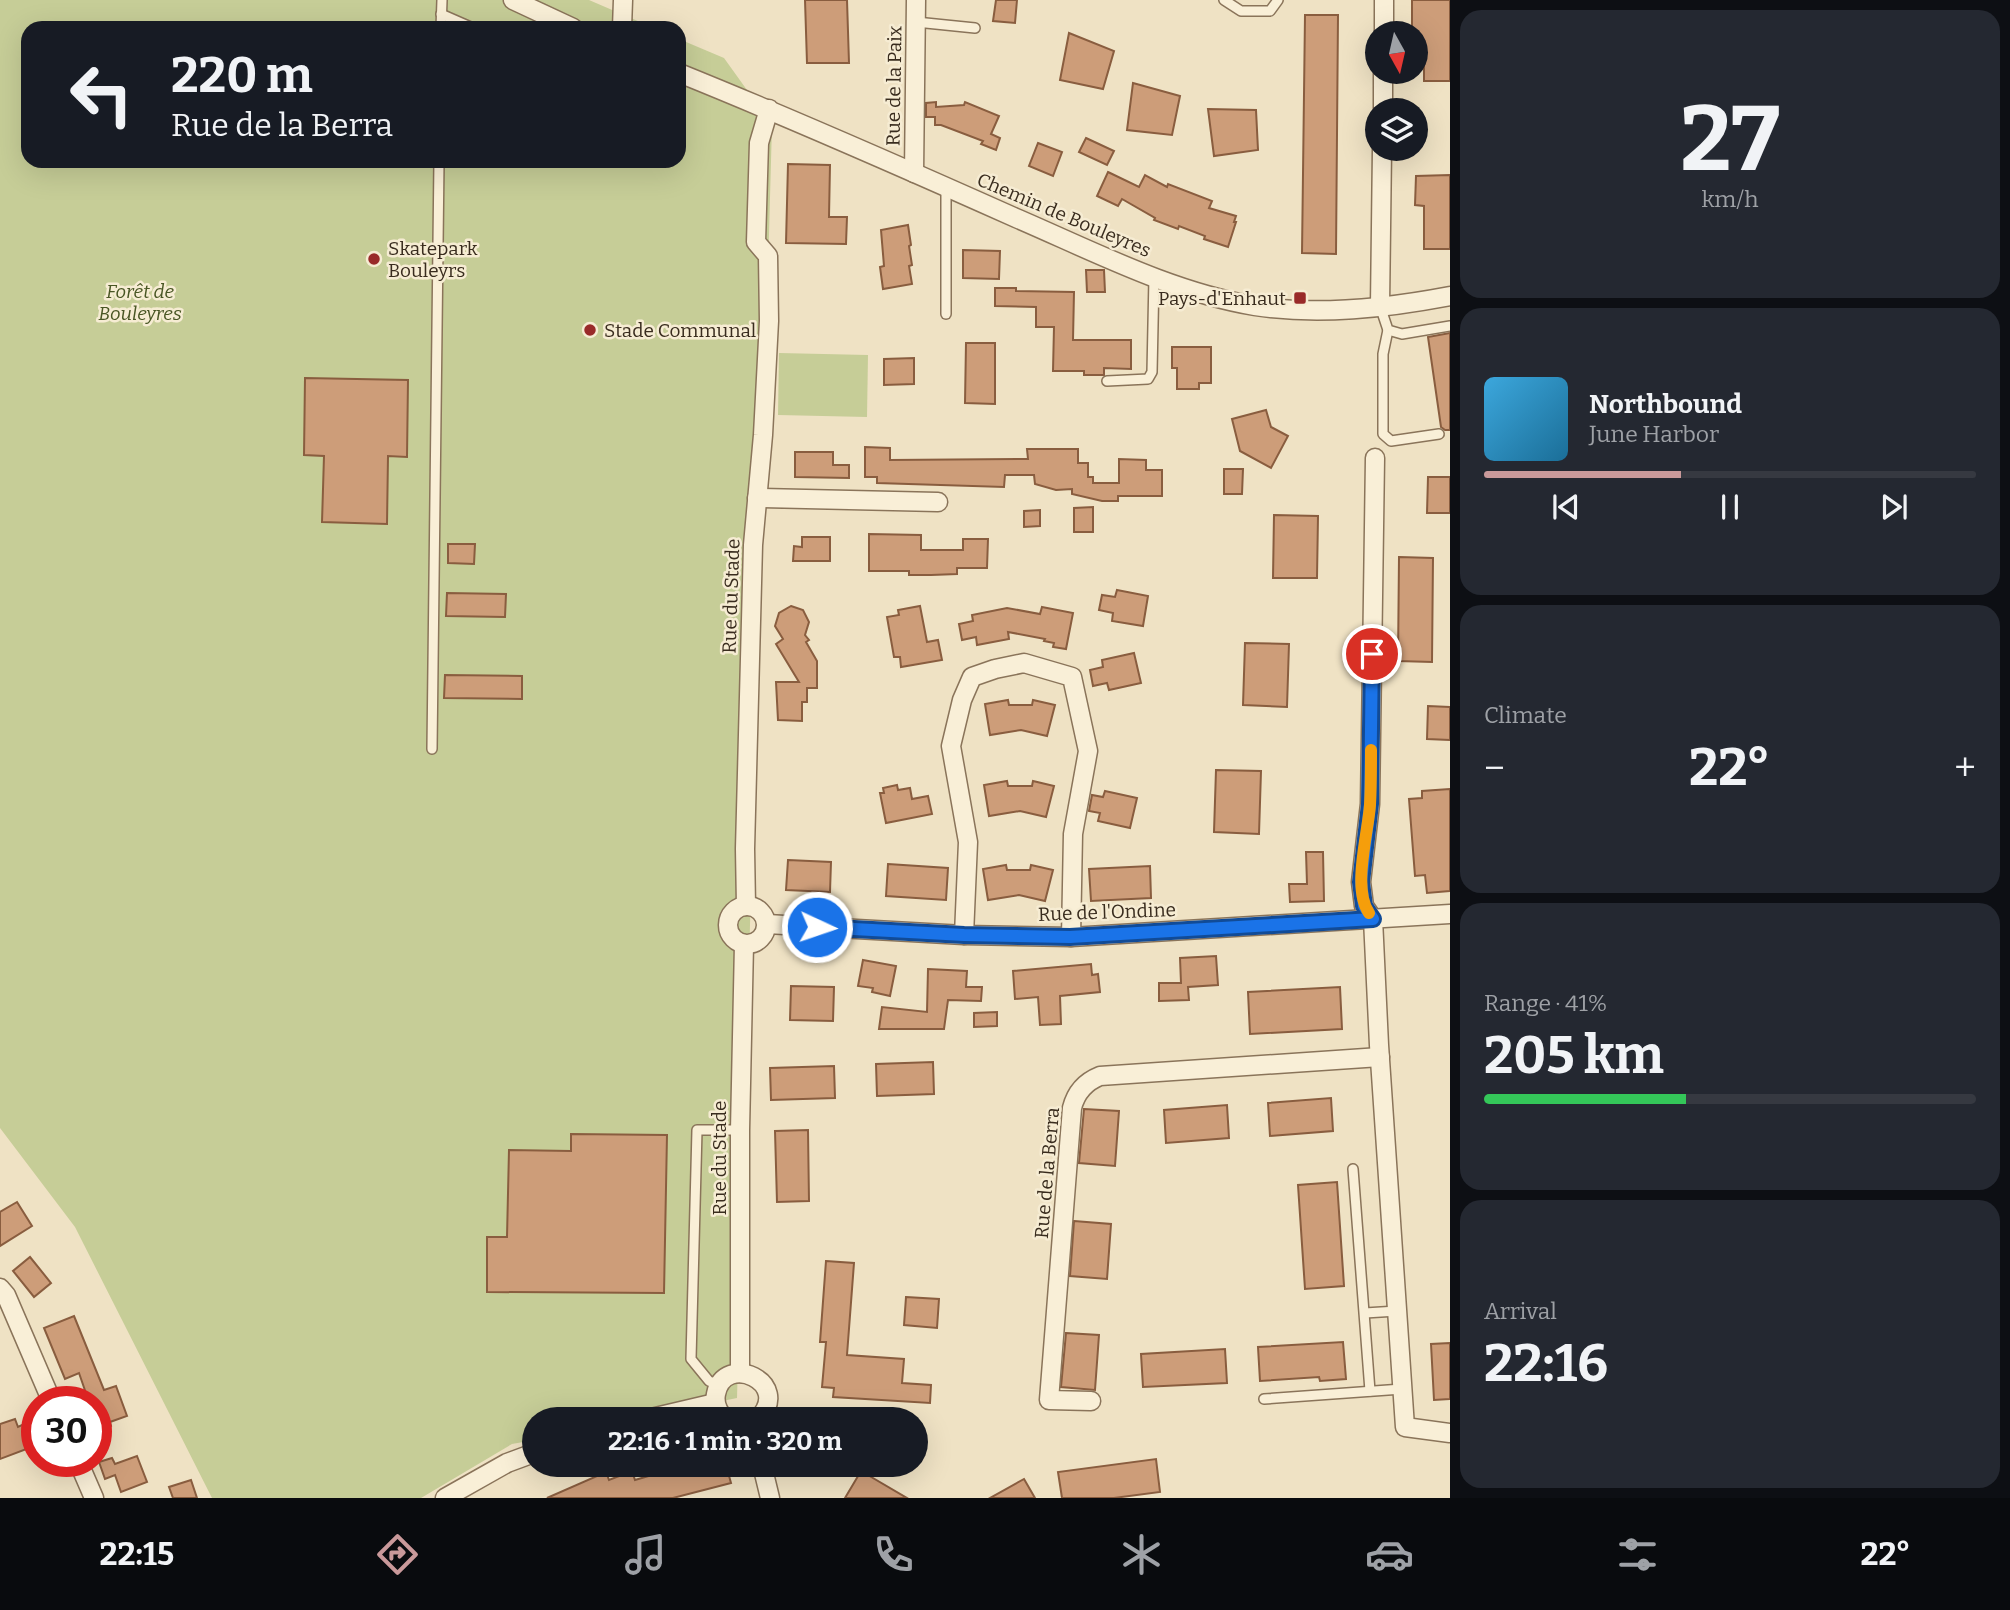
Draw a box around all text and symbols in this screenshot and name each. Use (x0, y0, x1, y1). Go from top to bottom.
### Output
north arrow (1365, 21, 1428, 84)
map controls (1365, 21, 1428, 161)
street label: Rue de la Paix (881, 25, 907, 146)
text: 220 m (171, 46, 313, 105)
icon: left (56, 49, 147, 140)
text: 27 (1680, 85, 1780, 194)
button: layers (1365, 98, 1428, 161)
text: Rue de la Berra (171, 106, 393, 144)
street label: Chemin de Bouleyres (974, 168, 1154, 262)
text: km/h (1702, 185, 1758, 213)
place label: Skatepark Bouleyrs (388, 237, 478, 282)
marker: Skatepark Bouleyrs (366, 251, 382, 267)
park label: Forêt de Bouleyres (98, 280, 182, 325)
place label: Pays-d'Enhaut (1158, 287, 1286, 310)
marker: Pays-d'Enhaut (1292, 290, 1308, 306)
place label: Stade Communal (604, 319, 756, 342)
marker: Stade Communal (582, 322, 598, 338)
text: Northbound (1589, 389, 1742, 420)
text: June Harbor (1589, 420, 1719, 448)
icon: previous (1547, 488, 1585, 526)
icon: pause (1711, 488, 1749, 526)
icon: next (1875, 488, 1913, 526)
street label: Rue du Stade (718, 538, 744, 654)
pin (1342, 624, 1402, 684)
icon: arrive (1353, 635, 1391, 673)
text: Climate (1484, 701, 1567, 729)
text: 22° (1689, 736, 1770, 799)
text: − (1484, 745, 1505, 791)
text: + (1954, 745, 1976, 791)
position arrow (780, 890, 854, 964)
street label: Rue de l'Ondine (1038, 898, 1176, 926)
text: Range · 41% (1484, 989, 1607, 1017)
text: 205 km (1484, 1024, 1664, 1087)
street label: Rue du Stade (708, 1101, 731, 1215)
street label: Rue de la Berra (1030, 1106, 1064, 1240)
text: Arrival (1484, 1297, 1557, 1325)
text: 22:16 (1484, 1332, 1608, 1395)
speed limit sign: 30 (21, 1386, 112, 1477)
text: 22:16 · 1 min · 320 m (608, 1426, 842, 1457)
icon: directions (373, 1530, 422, 1579)
icon: music (621, 1530, 670, 1579)
icon: phone (869, 1530, 918, 1579)
icon: climate (1117, 1530, 1166, 1579)
icon: car (1365, 1530, 1414, 1579)
icon: filters (1613, 1530, 1662, 1579)
text: 22:15 (99, 1535, 174, 1573)
text: 22° (1860, 1535, 1911, 1573)

